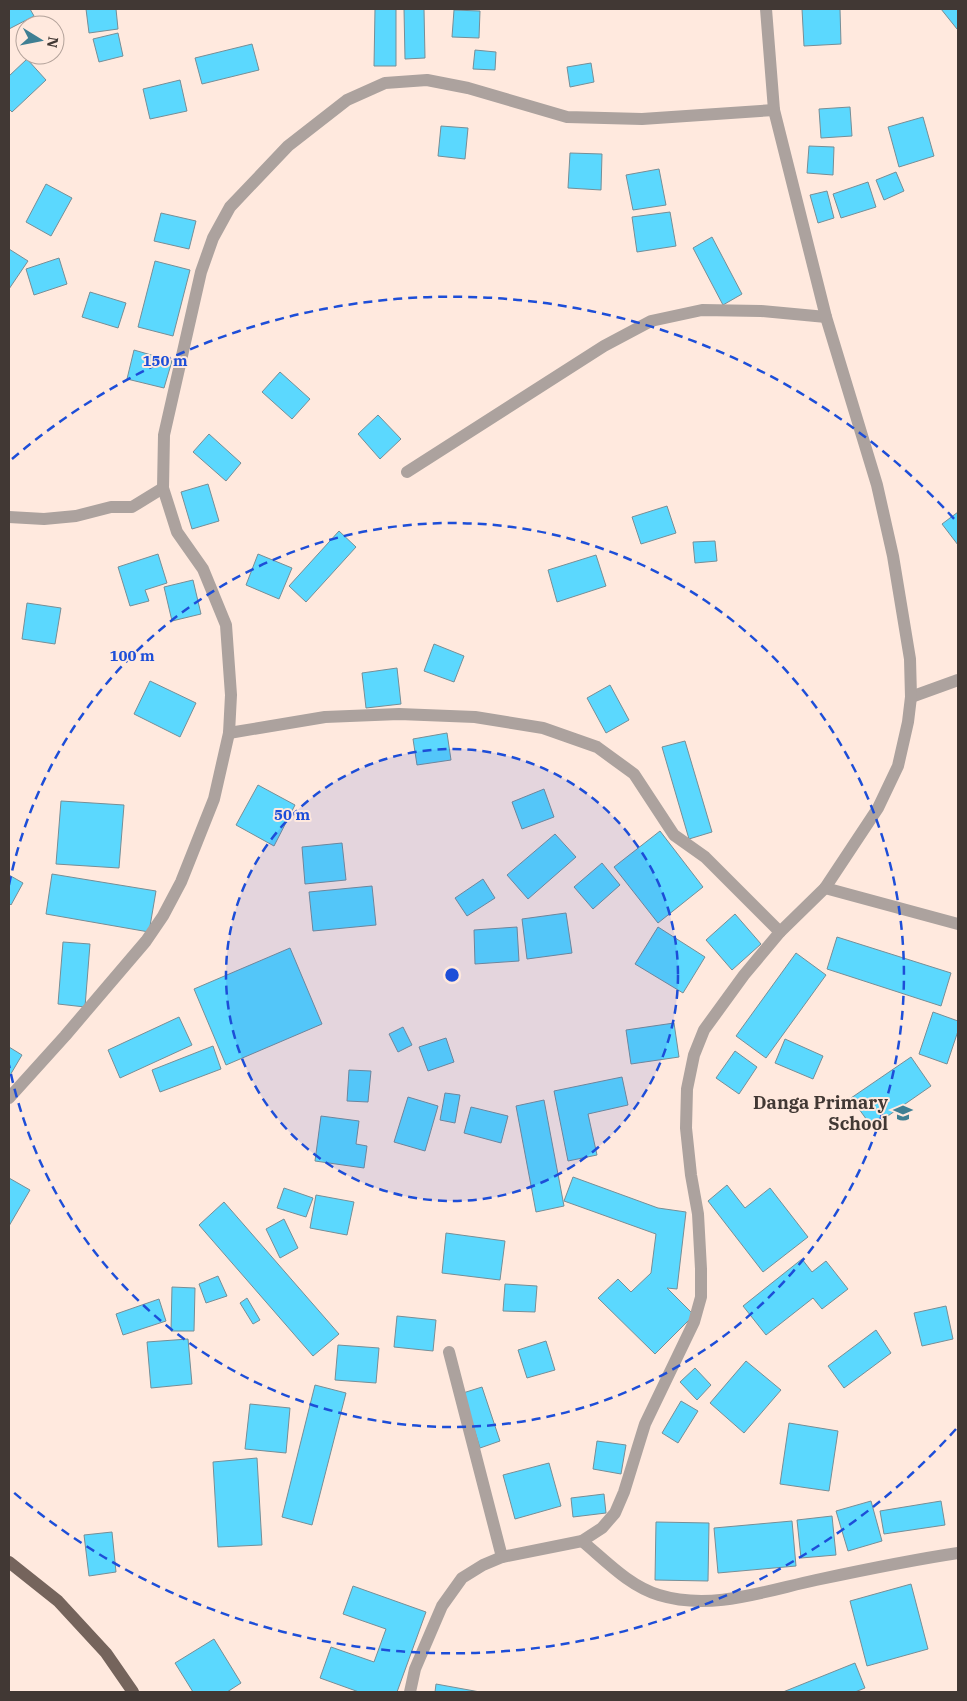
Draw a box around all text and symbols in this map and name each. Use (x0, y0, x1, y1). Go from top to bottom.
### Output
north arrow (15, 15, 65, 65)
text: N (43, 35, 63, 49)
text: 150 m (142, 351, 188, 370)
text: 100 m (109, 646, 155, 665)
text: 50 m (274, 805, 310, 824)
centre of rings (443, 966, 461, 984)
place label: Danga Primary School (753, 1091, 889, 1135)
school or university icon: Danga Primary School (892, 1102, 914, 1124)

